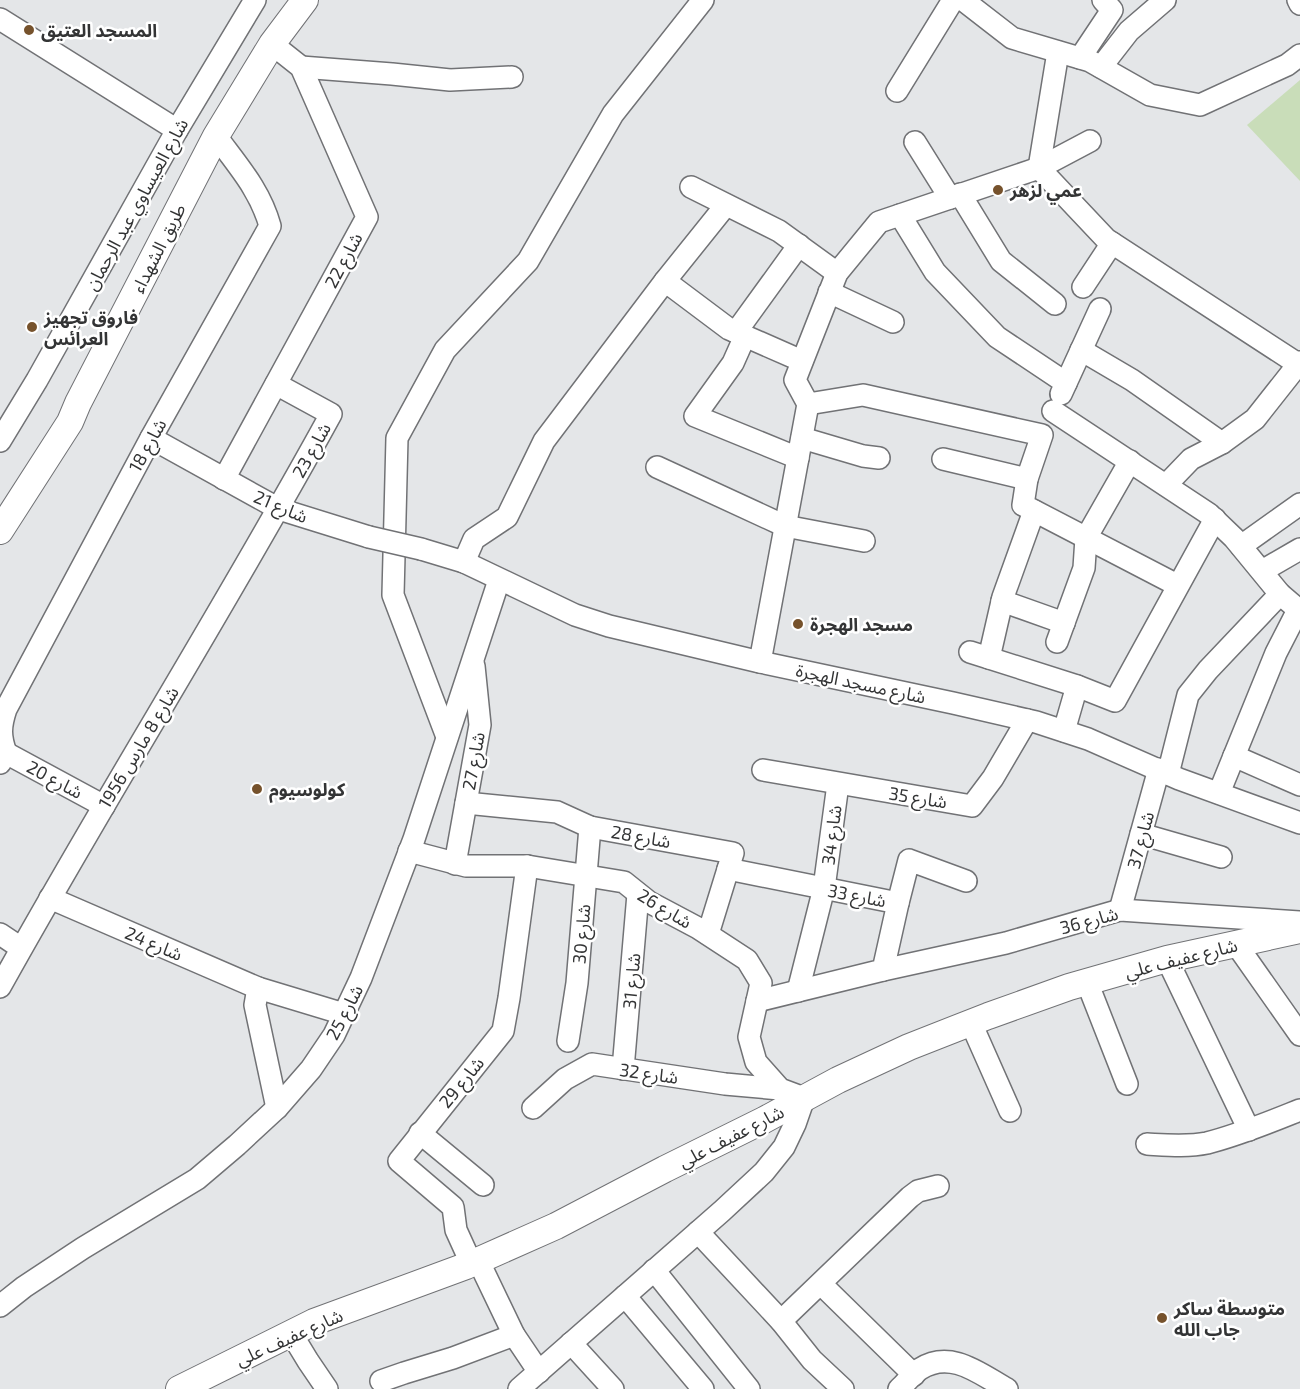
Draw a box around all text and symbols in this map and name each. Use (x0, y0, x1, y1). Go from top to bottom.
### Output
place label: المسجد العتيق (41, 19, 157, 42)
marker: المسجد العتيق (22, 23, 36, 37)
street label: شارع العيساوي عبد الرحمان (80, 114, 196, 296)
place label: عمي لزهر (1009, 179, 1082, 205)
marker: عمي لزهر (991, 183, 1005, 197)
street label: طريق الشهداء (126, 200, 191, 297)
street label: شارع 22 (319, 229, 370, 293)
place label: فاروق تجهيز العرائس (43, 306, 138, 350)
marker: فاروق تجهيز العرائس (25, 320, 39, 334)
street label: شارع 18 (124, 415, 174, 477)
street label: شارع 23 (287, 419, 338, 483)
street label: شارع 21 (249, 485, 311, 531)
place label: مسجد الهجرة (810, 613, 913, 636)
marker: مسجد الهجرة (791, 617, 805, 631)
street label: شارع مسجد الهجرة (793, 659, 928, 711)
street label: شارع 8 مارس 1956 (93, 682, 186, 814)
street label: شارع 27 (457, 730, 493, 792)
street label: شارع 20 (21, 755, 87, 806)
place label: كولوسيوم (269, 778, 346, 803)
marker: كولوسيوم (250, 782, 264, 796)
street label: شارع 35 (887, 782, 949, 816)
street label: شارع 34 (816, 804, 850, 867)
street label: شارع 37 (1122, 809, 1162, 872)
street label: شارع 28 (609, 820, 673, 856)
street label: شارع 33 (825, 879, 888, 915)
street label: شارع 26 (632, 883, 696, 936)
street label: شارع 36 (1057, 902, 1122, 942)
street label: شارع 30 (567, 903, 599, 965)
street label: شارع 24 (120, 921, 186, 969)
street label: شارع عفيف علي (1122, 933, 1241, 986)
street label: شارع 31 (618, 952, 648, 1010)
street label: شارع 25 (321, 981, 371, 1045)
street label: شارع 29 (434, 1052, 491, 1115)
street label: شارع 32 (618, 1058, 680, 1092)
street label: شارع عفيف علي (675, 1100, 789, 1176)
place label: متوسطة ساكر جاب الله (1173, 1297, 1285, 1340)
street label: شارع عفيف علي (232, 1304, 348, 1374)
marker: متوسطة ساكر جاب الله (1155, 1311, 1169, 1325)

